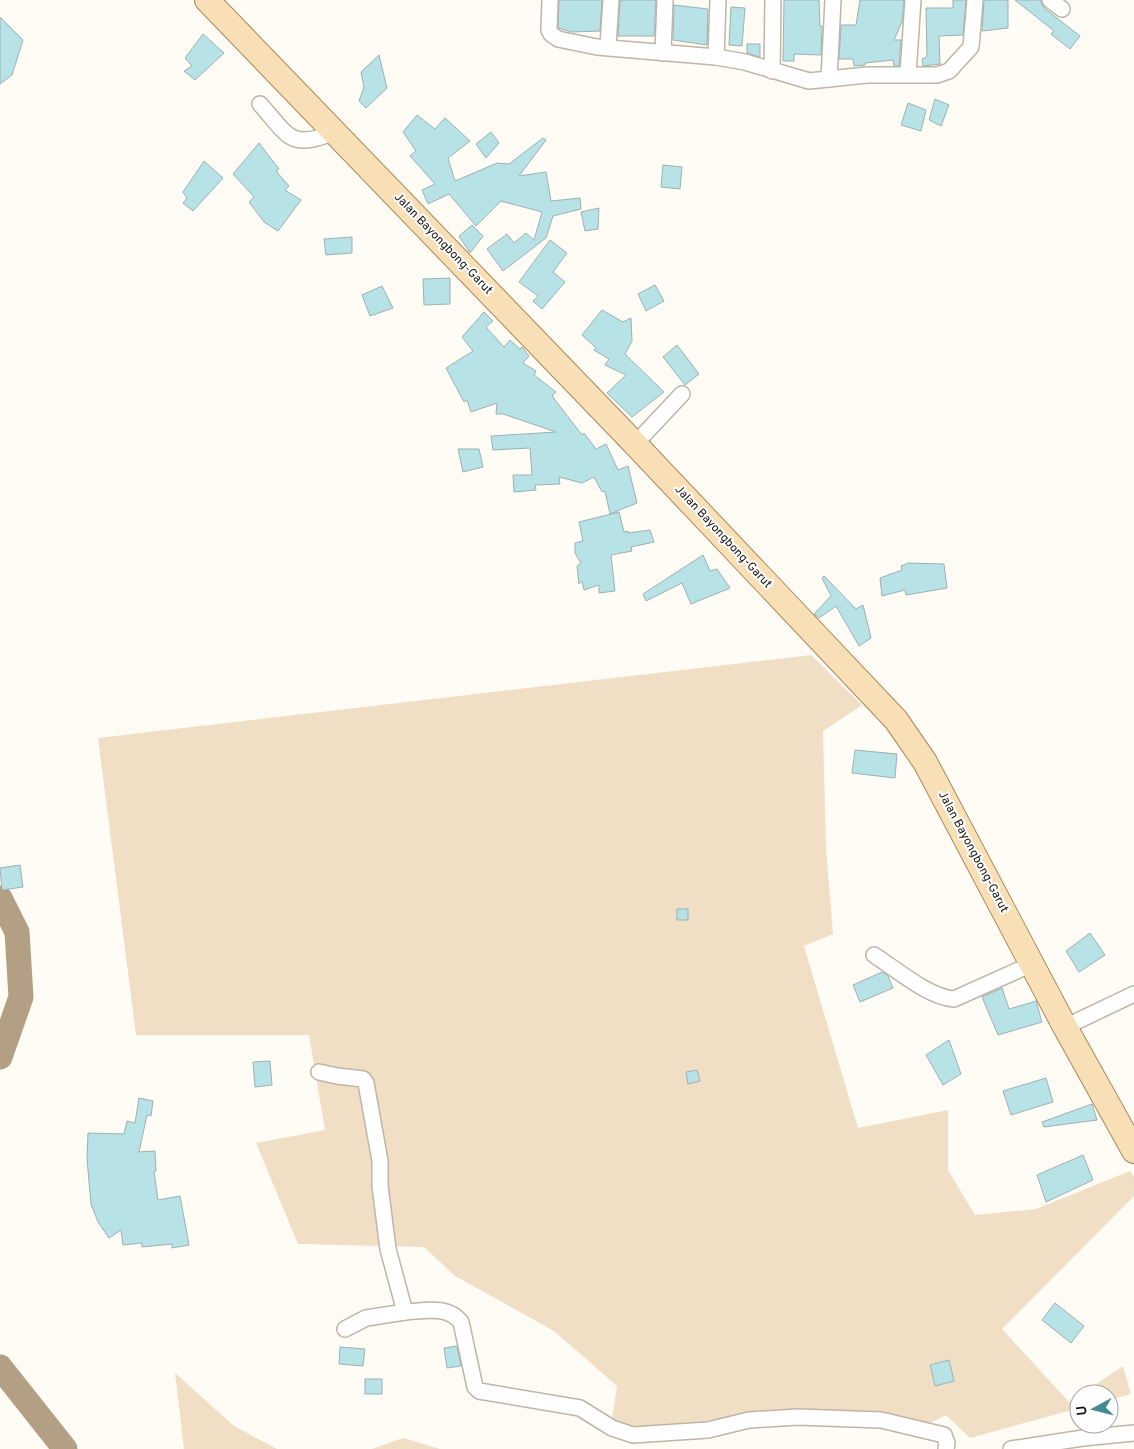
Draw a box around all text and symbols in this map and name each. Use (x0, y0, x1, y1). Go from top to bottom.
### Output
street label: Jalan Bayongbong-Garut (390, 190, 496, 298)
street label: Jalan Bayongbong-Garut (671, 482, 775, 592)
street label: Jalan Bayongbong-Garut (934, 788, 1012, 916)
north arrow (1069, 1384, 1119, 1434)
text: U (1074, 1404, 1092, 1416)

